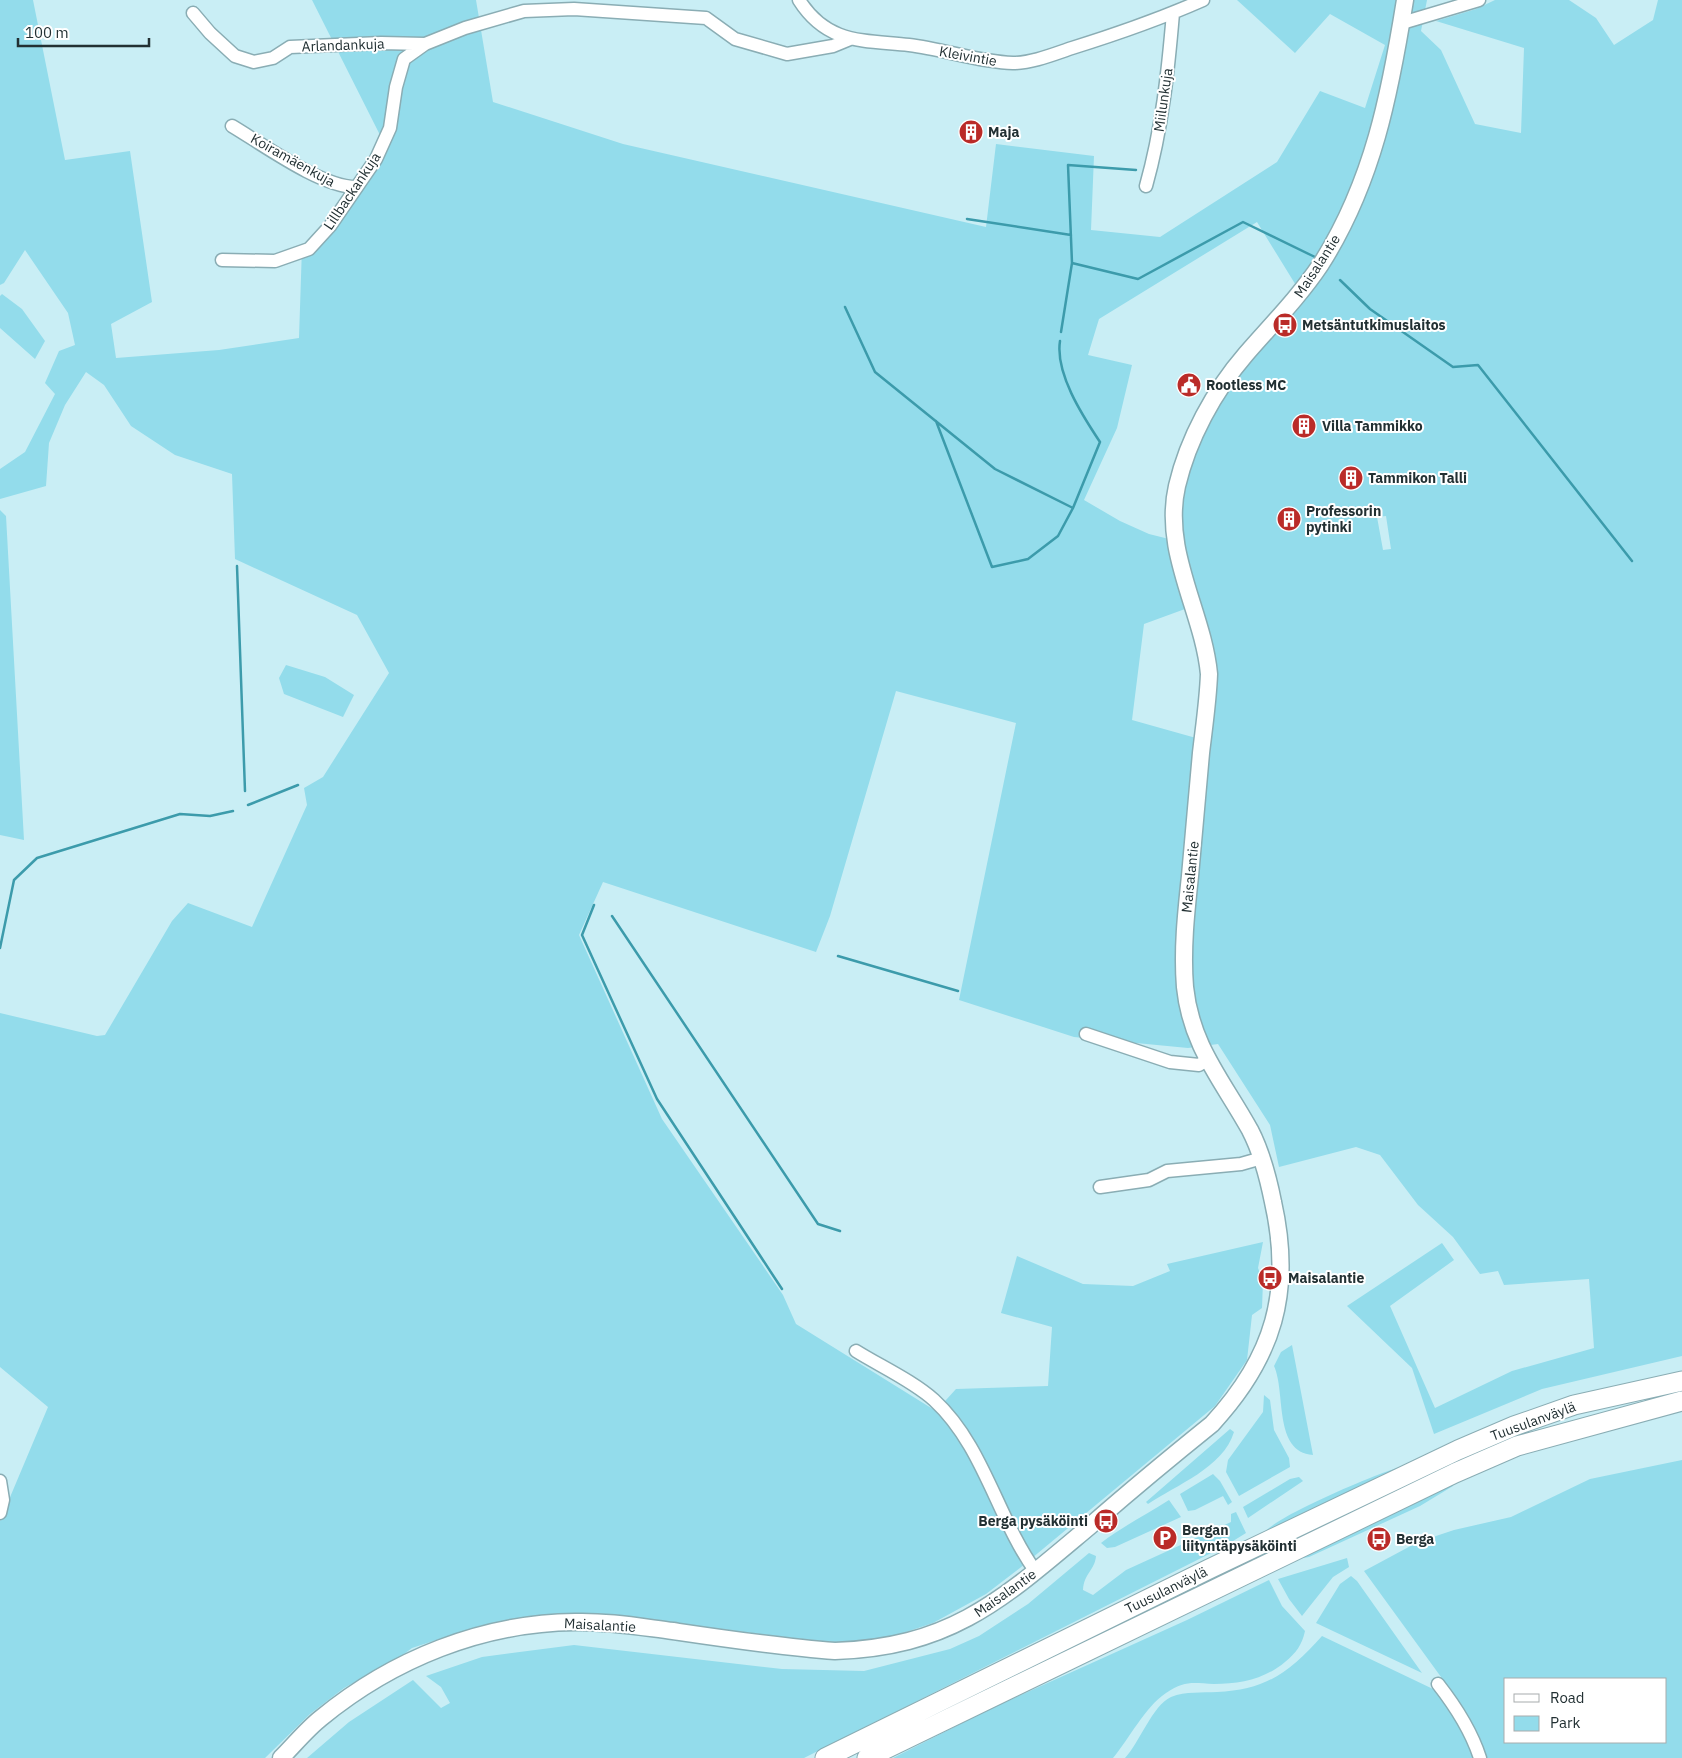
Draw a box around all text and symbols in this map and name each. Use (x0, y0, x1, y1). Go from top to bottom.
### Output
scale bar (18, 15, 149, 47)
text: 100 m (25, 23, 69, 42)
street label: Arlandankuja (301, 35, 385, 55)
street label: Kleivintie (938, 42, 999, 70)
street label: Miilunkuja (1150, 66, 1176, 133)
building icon: Maja (958, 119, 984, 145)
place label: Maja (988, 123, 1019, 141)
street label: Koiramäenkuja (248, 129, 339, 191)
street label: Lillbackankuja (319, 148, 385, 233)
street label: Maisalantie (1290, 231, 1344, 301)
bus stop icon: Metsäntutkimuslaitos (1272, 312, 1298, 338)
place label: Metsäntutkimuslaitos (1302, 316, 1446, 334)
public building icon: Rootless MC (1176, 372, 1202, 398)
place label: Rootless MC (1206, 376, 1286, 394)
building icon: Villa Tammikko (1291, 413, 1317, 439)
place label: Villa Tammikko (1322, 417, 1423, 435)
building icon: Tammikon Talli (1338, 465, 1364, 491)
place label: Tammikon Talli (1368, 469, 1467, 487)
place label: Professorin pytinki (1306, 502, 1381, 536)
building icon: Professorin pytinki (1276, 506, 1302, 532)
street label: Maisalantie (1177, 840, 1203, 914)
bus stop icon: Maisalantie (1257, 1265, 1283, 1291)
place label: Maisalantie (1288, 1269, 1364, 1287)
street label: Tuusulanväylä (1488, 1397, 1579, 1445)
bus stop icon: Berga pysäköinti (1093, 1508, 1119, 1534)
place label: Berga pysäköinti (978, 1512, 1088, 1530)
place label: Bergan liityntäpysäköinti (1182, 1521, 1297, 1555)
parking icon: Bergan liityntäpysäköinti (1152, 1525, 1178, 1551)
bus stop icon: Berga (1366, 1526, 1392, 1552)
place label: Berga (1396, 1530, 1434, 1548)
street label: Tuusulanväylä (1122, 1562, 1211, 1618)
street label: Maisalantie (970, 1565, 1040, 1621)
street label: Maisalantie (564, 1614, 637, 1636)
legend (1504, 1678, 1667, 1743)
text: Road (1550, 1688, 1585, 1707)
text: Park (1550, 1713, 1580, 1732)

